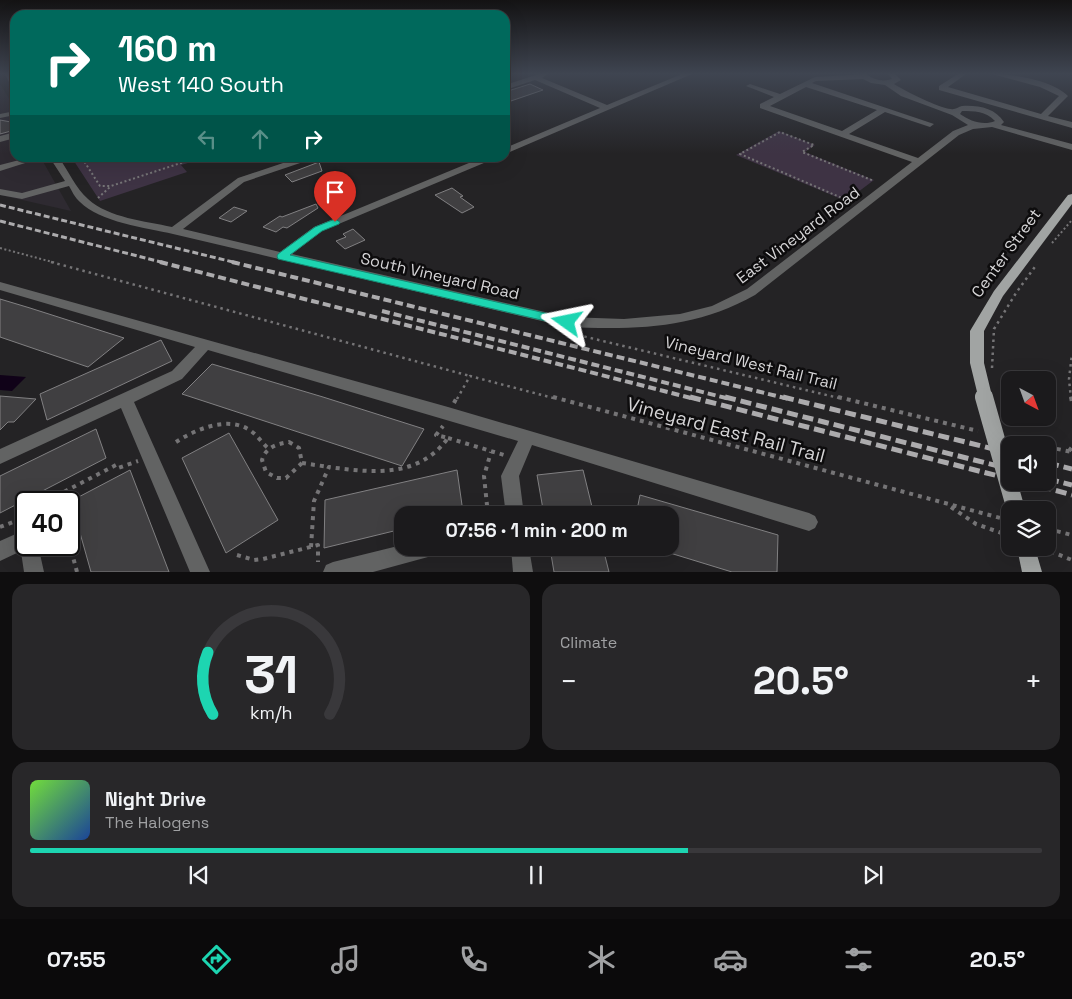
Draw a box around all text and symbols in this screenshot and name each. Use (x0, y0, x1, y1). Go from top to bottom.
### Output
text: 160 m (118, 27, 217, 71)
icon: right (35, 30, 100, 95)
text: West 140 South (118, 70, 284, 98)
icon: left (193, 125, 221, 153)
icon: ahead (246, 125, 274, 153)
icon: right (299, 125, 327, 153)
pin (314, 171, 356, 222)
icon: arrive (321, 178, 349, 206)
street label: East Vineyard Road (732, 182, 864, 288)
street label: Center Street (967, 204, 1045, 302)
street label: South Vineyard Road (359, 248, 521, 304)
position arrow (540, 295, 592, 347)
street label: Vineyard West Rail Trail (663, 331, 839, 395)
north arrow (1001, 371, 1056, 426)
map controls (1001, 371, 1056, 556)
street label: Vineyard East Rail Trail (624, 392, 828, 468)
button: sound (1001, 436, 1056, 491)
speed limit sign: 40 (15, 491, 80, 556)
button: layers (1001, 501, 1056, 556)
text: 07:56 · 1 min · 200 m (445, 518, 628, 543)
text: Climate (560, 632, 617, 653)
text: 31 (244, 642, 298, 708)
text: 20.5° (753, 657, 849, 705)
text: − (560, 663, 577, 699)
text: + (1025, 663, 1042, 699)
text: km/h (250, 701, 292, 724)
text: Night Drive (105, 787, 206, 812)
text: The Halogens (105, 812, 209, 833)
icon: previous (185, 861, 213, 889)
icon: pause (522, 861, 550, 889)
icon: next (859, 861, 887, 889)
icon: directions (199, 942, 234, 977)
icon: music (328, 942, 363, 977)
icon: phone (456, 942, 491, 977)
icon: climate (584, 942, 619, 977)
icon: car (713, 942, 748, 977)
icon: filters (841, 942, 876, 977)
text: 07:55 (47, 945, 106, 973)
text: 20.5° (970, 945, 1025, 973)

